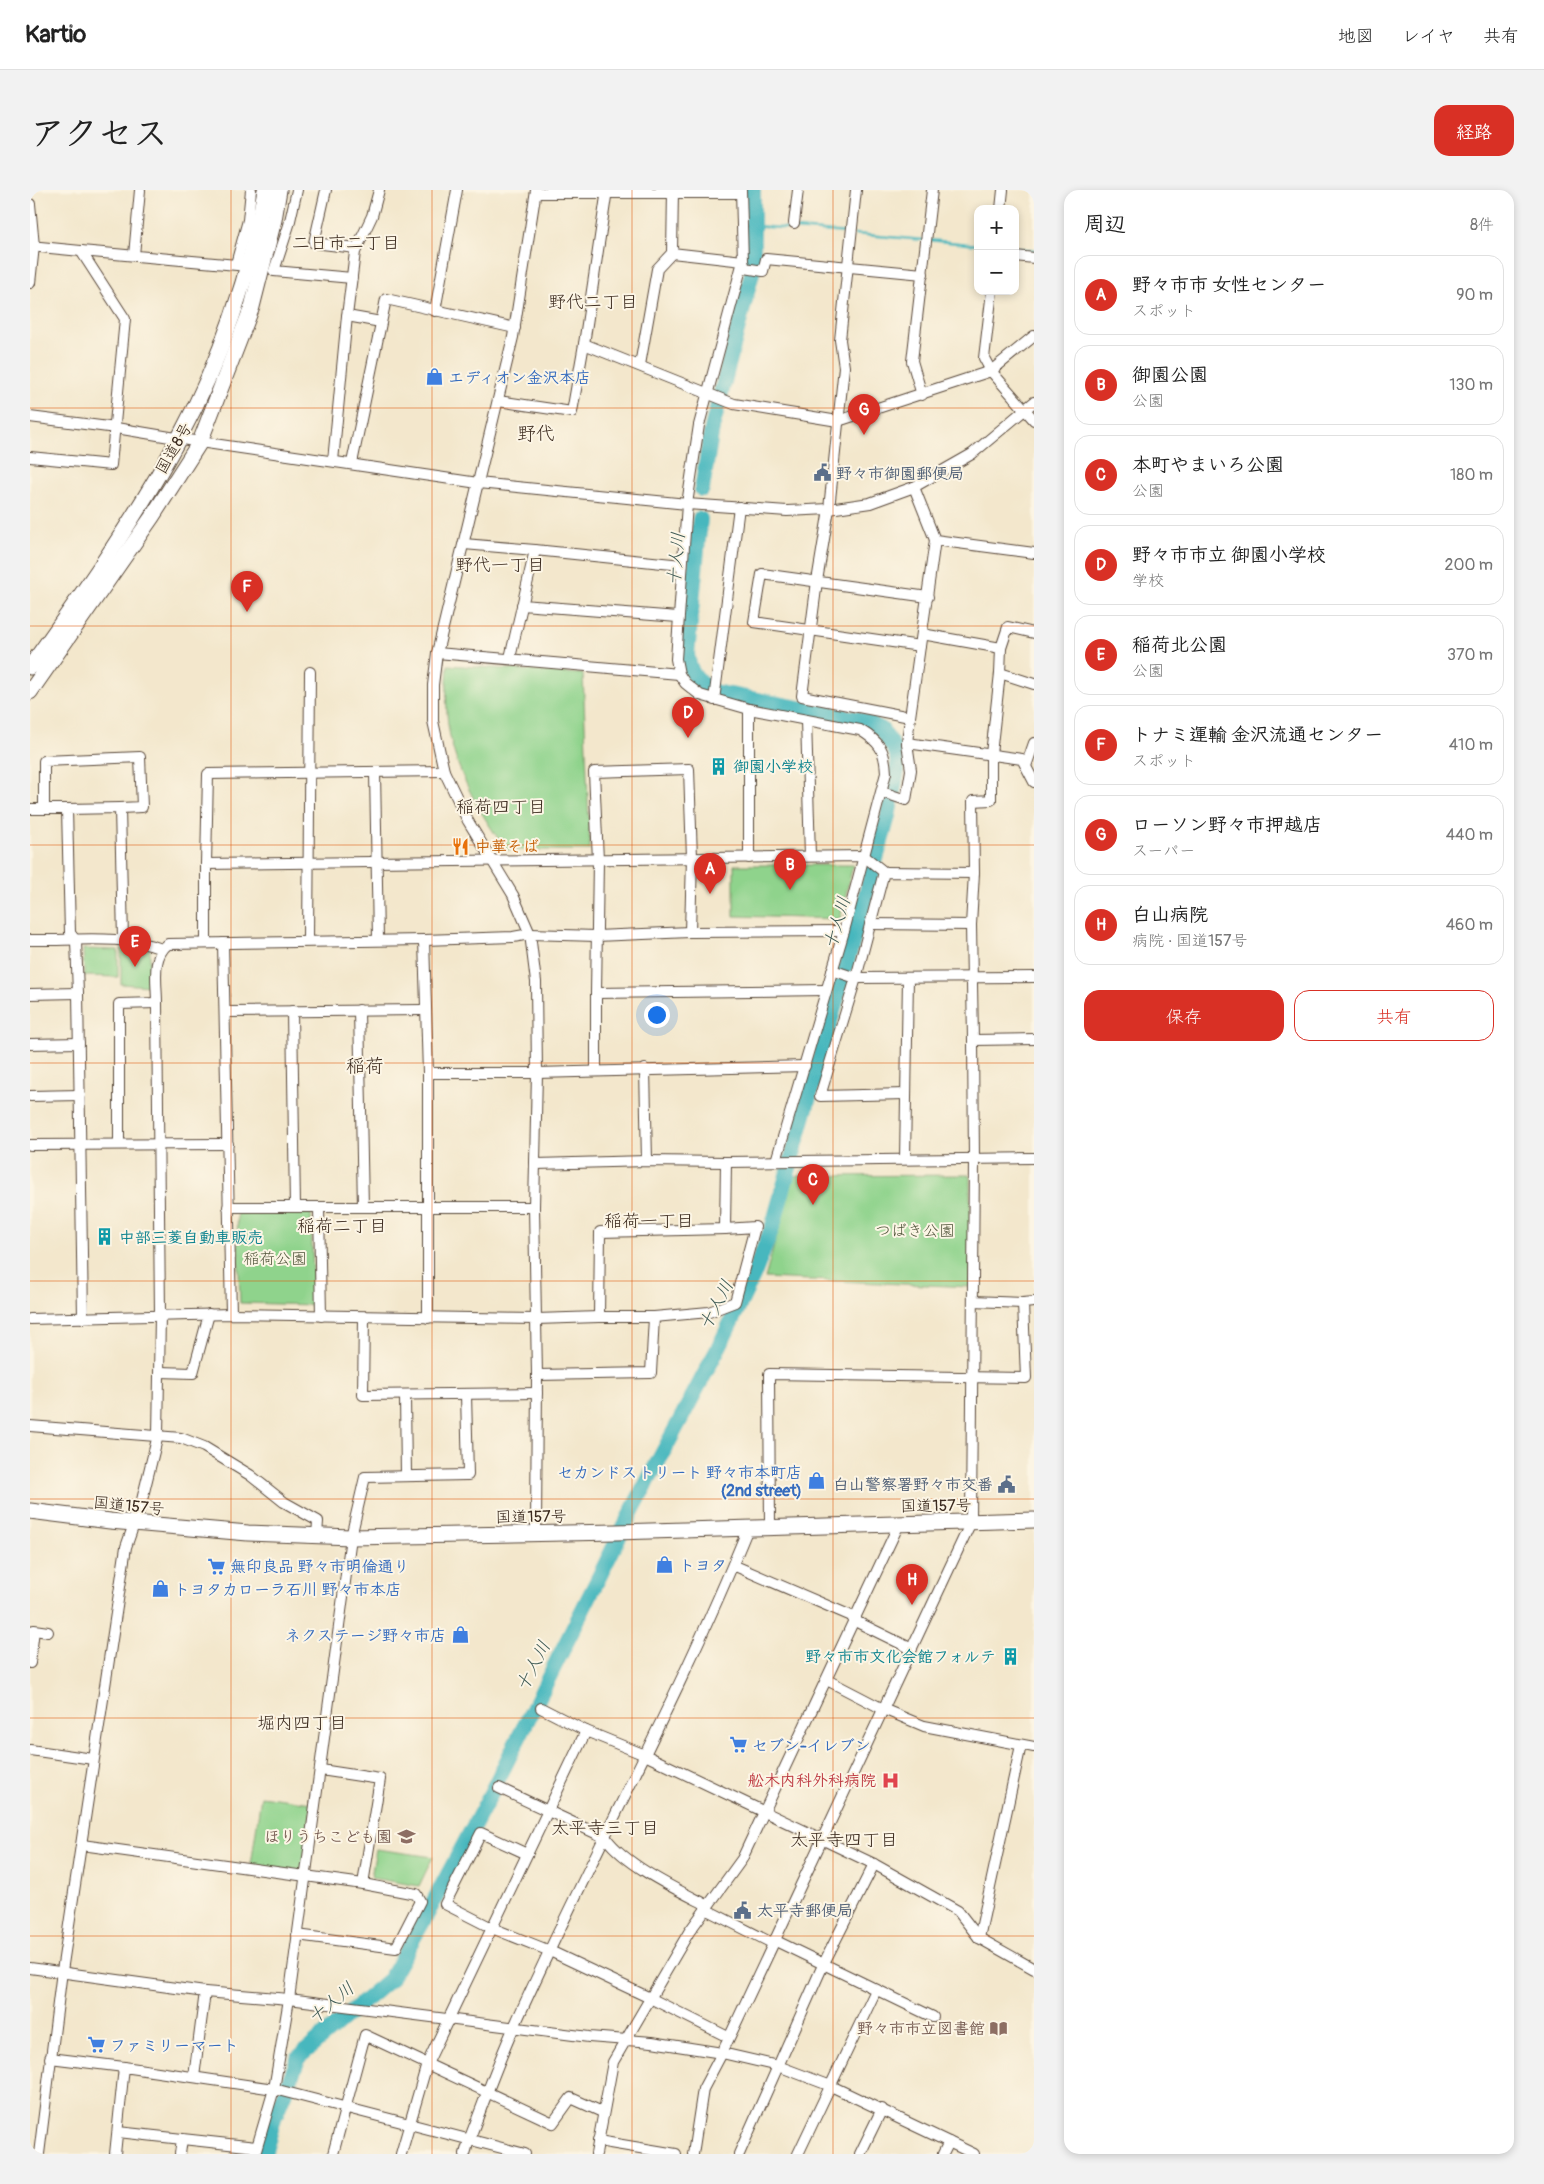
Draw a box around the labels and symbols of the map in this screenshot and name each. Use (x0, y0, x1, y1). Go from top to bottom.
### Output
district label: 二日市二丁目 (292, 232, 400, 255)
district label: 野代二丁目 (548, 291, 638, 314)
shop icon: エディオン金沢本店 (424, 367, 444, 387)
place label: エディオン金沢本店 (448, 368, 591, 388)
pin: G (848, 394, 880, 435)
street label: 国道8号 (151, 419, 197, 478)
district label: 野代 (517, 422, 555, 446)
public building icon: 野々市御園郵便局 (812, 463, 832, 483)
place label: 野々市御園郵便局 (836, 464, 964, 484)
water label: 十人川 (663, 531, 690, 587)
district label: 野代一丁目 (455, 554, 545, 577)
pin: F (231, 571, 263, 612)
pin: D (672, 697, 704, 738)
building icon: 御園小学校 (709, 756, 729, 776)
place label: 御園小学校 (733, 757, 813, 777)
district label: 稲荷四丁目 (456, 796, 546, 819)
restaurant icon: 中華そば (451, 836, 471, 856)
place label: 中華そば (475, 837, 539, 857)
pin: B (774, 849, 806, 890)
pin: A (694, 853, 726, 894)
water label: 十人川 (819, 894, 856, 952)
pin: E (119, 926, 151, 967)
your location (644, 1002, 670, 1028)
district label: 稲荷 (346, 1054, 384, 1078)
pin: C (797, 1164, 829, 1205)
district label: 稲荷一丁目 (604, 1210, 694, 1233)
district label: 稲荷二丁目 (297, 1215, 387, 1238)
park label: つばき公園 (875, 1221, 955, 1241)
building icon: 中部三菱自動車販売 (95, 1227, 115, 1247)
place label: 中部三菱自動車販売 (119, 1228, 263, 1248)
park label: 稲荷公園 (243, 1249, 307, 1269)
water label: 十人川 (694, 1276, 739, 1335)
place label: セカンドストリート 野々市本町店 (2nd street) (557, 1463, 802, 1501)
shop icon: セカンドストリート 野々市本町店 (2nd street) (806, 1471, 826, 1491)
public building icon: 白山警察署野々市交番 (997, 1474, 1017, 1494)
place label: 白山警察署野々市交番 (833, 1475, 993, 1495)
street label: 国道157号 (92, 1492, 165, 1520)
street label: 国道157号 (900, 1495, 972, 1517)
street label: 国道157号 (495, 1506, 567, 1528)
shop icon: トヨタ (655, 1555, 675, 1575)
supermarket icon: 無印良品 野々市明倫通り (206, 1556, 226, 1576)
place label: トヨタ (679, 1556, 727, 1576)
place label: 無印良品 野々市明倫通り (230, 1557, 409, 1577)
pin: H (896, 1564, 928, 1605)
shop icon: トヨタカローラ石川 野々市本店 (150, 1579, 170, 1599)
place label: トヨタカローラ石川 野々市本店 (174, 1580, 401, 1600)
shop icon: ネクステージ野々市店 (450, 1625, 470, 1645)
place label: ネクステージ野々市店 (285, 1626, 446, 1646)
water label: 十人川 (511, 1637, 556, 1696)
building icon: 野々市市文化会館フォルテ (1000, 1646, 1020, 1666)
place label: 野々市市文化会館フォルテ (805, 1647, 996, 1667)
district label: 堀内四丁目 (257, 1712, 347, 1735)
supermarket icon: セブン-イレブン (728, 1735, 748, 1755)
place label: セブン-イレブン (752, 1736, 871, 1756)
hospital icon: 舩木内科外科病院 (880, 1770, 900, 1790)
place label: 舩木内科外科病院 (748, 1771, 876, 1791)
district label: 太平寺三丁目 (551, 1817, 659, 1840)
school or university icon: ほりうちこども園 (396, 1826, 416, 1846)
place label: ほりうちこども園 (264, 1827, 392, 1847)
district label: 太平寺四丁目 (790, 1829, 898, 1852)
public building icon: 太平寺郵便局 (733, 1900, 753, 1920)
place label: 太平寺郵便局 (757, 1901, 853, 1921)
water label: 十人川 (303, 1977, 359, 2030)
library icon: 野々市市立図書館 (989, 2018, 1009, 2038)
place label: 野々市市立図書館 (857, 2019, 985, 2039)
supermarket icon: ファミリーマート (86, 2035, 106, 2055)
place label: ファミリーマート (110, 2036, 239, 2056)

